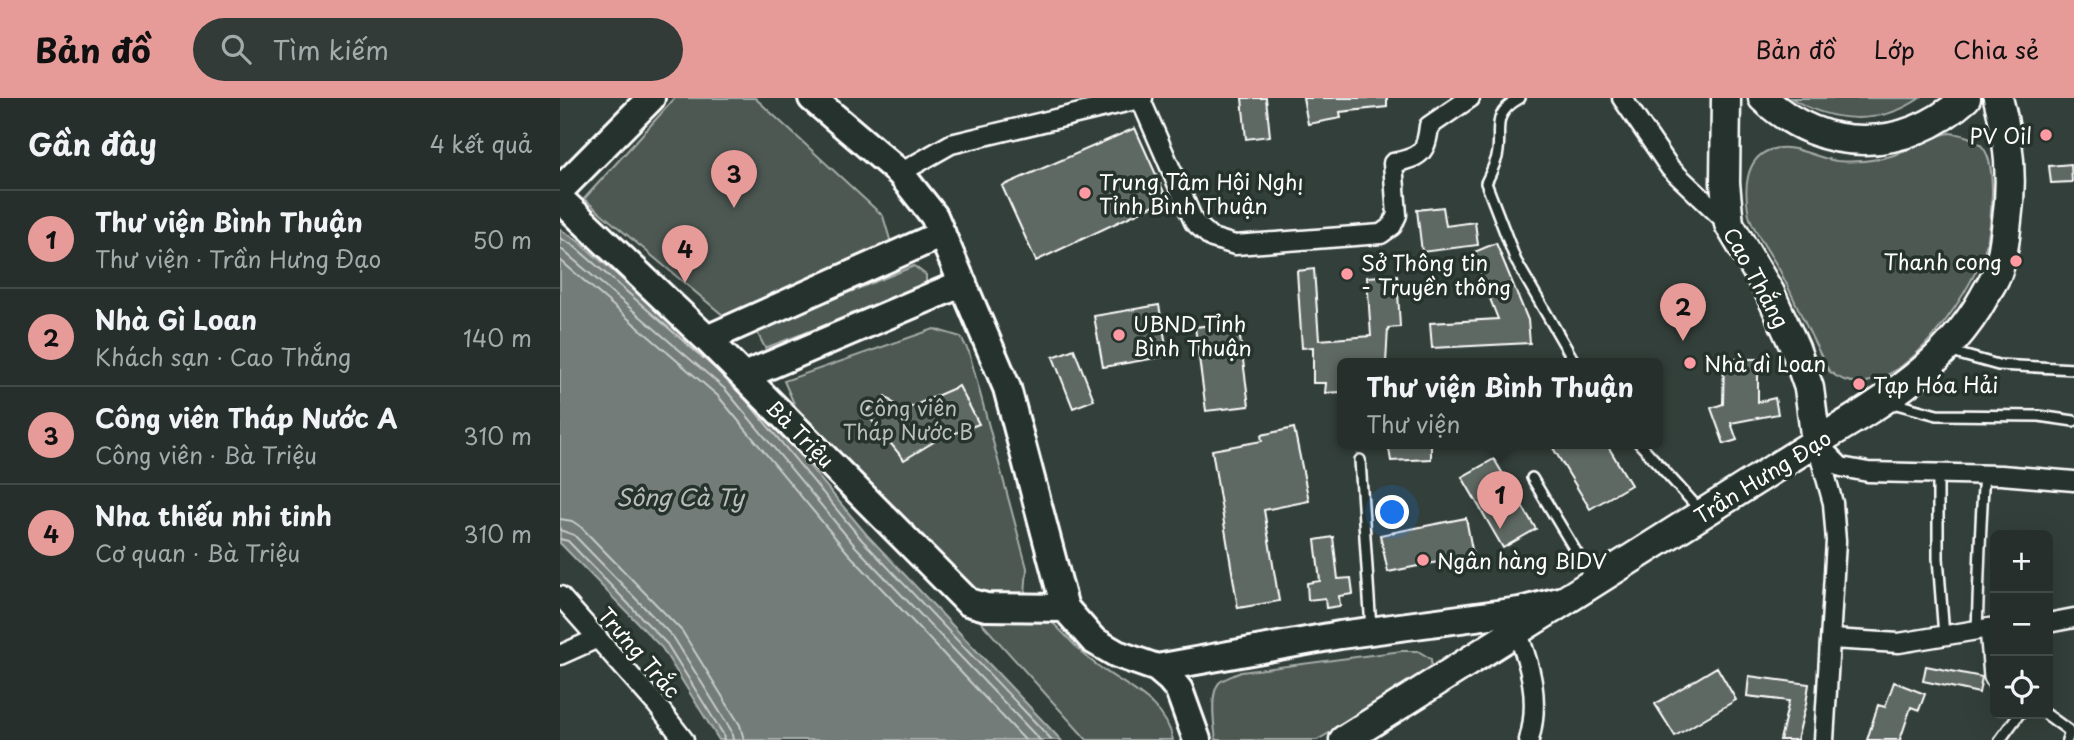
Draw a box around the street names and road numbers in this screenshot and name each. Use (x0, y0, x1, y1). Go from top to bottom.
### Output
street label: Cao Thắng (1716, 221, 1798, 333)
street label: Bà Triệu (760, 392, 842, 474)
street label: Trần Hưng Đạo (1687, 421, 1837, 531)
street label: Trưng Trắc (591, 599, 689, 705)

